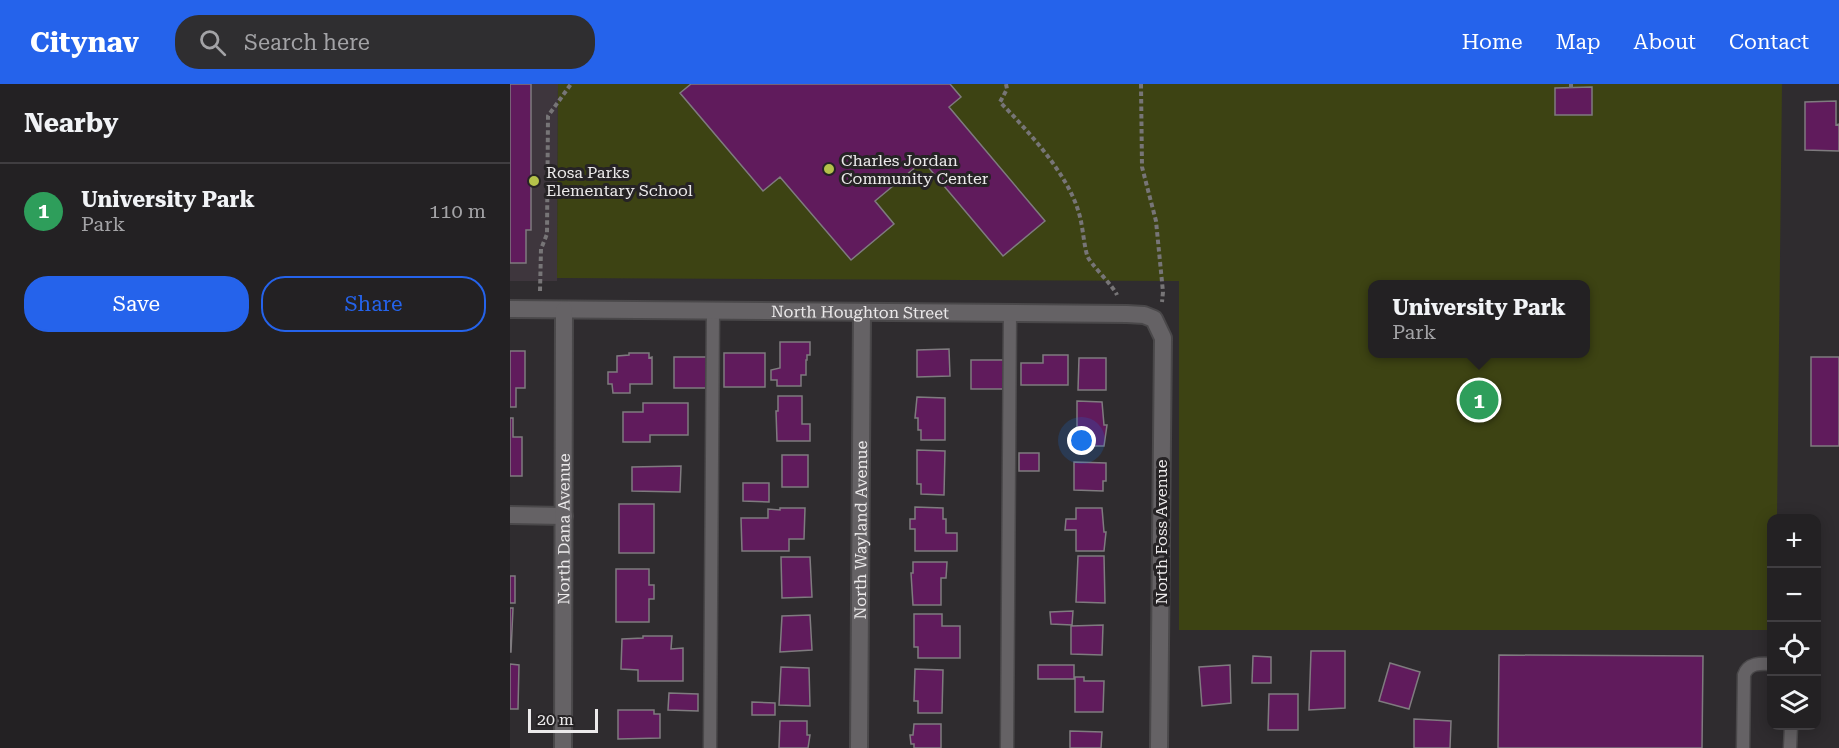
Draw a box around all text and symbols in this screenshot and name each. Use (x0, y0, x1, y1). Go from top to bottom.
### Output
search box (175, 15, 595, 69)
text: Citynav (30, 26, 139, 59)
icon: search (196, 26, 229, 59)
text: Search here (244, 30, 370, 55)
text: Home (1462, 30, 1523, 54)
text: Map (1556, 30, 1601, 54)
text: About (1634, 30, 1696, 54)
text: Contact (1729, 30, 1809, 54)
text: Nearby (24, 108, 118, 138)
place label: Charles Jordan Community Center (841, 151, 989, 188)
marker: Charles Jordan Community Center (822, 162, 836, 176)
place label: Rosa Parks Elementary School (546, 163, 693, 200)
marker: Rosa Parks Elementary School (527, 174, 541, 188)
text: University Park (81, 187, 255, 212)
text: 1 (38, 199, 49, 223)
text: 110 m (429, 199, 486, 223)
text: Park (81, 212, 125, 236)
button: Save (24, 276, 249, 332)
button: Share (261, 276, 486, 332)
popup (1368, 280, 1590, 358)
text: University Park (1392, 295, 1566, 320)
street label: North Houghton Street (771, 302, 949, 323)
text: Park (1392, 320, 1436, 344)
pin: 1 (1460, 378, 1498, 422)
your location (1067, 426, 1096, 455)
street label: North Wayland Avenue (851, 440, 871, 619)
street label: North Dana Avenue (554, 453, 574, 605)
street label: North Foss Avenue (1152, 459, 1171, 604)
map controls (1767, 514, 1821, 730)
button: + (1767, 514, 1821, 568)
button: − (1767, 568, 1821, 622)
button: locate (1767, 622, 1821, 676)
button: layers (1767, 676, 1821, 730)
scale bar (528, 706, 598, 734)
text: 20 m (537, 710, 574, 729)

